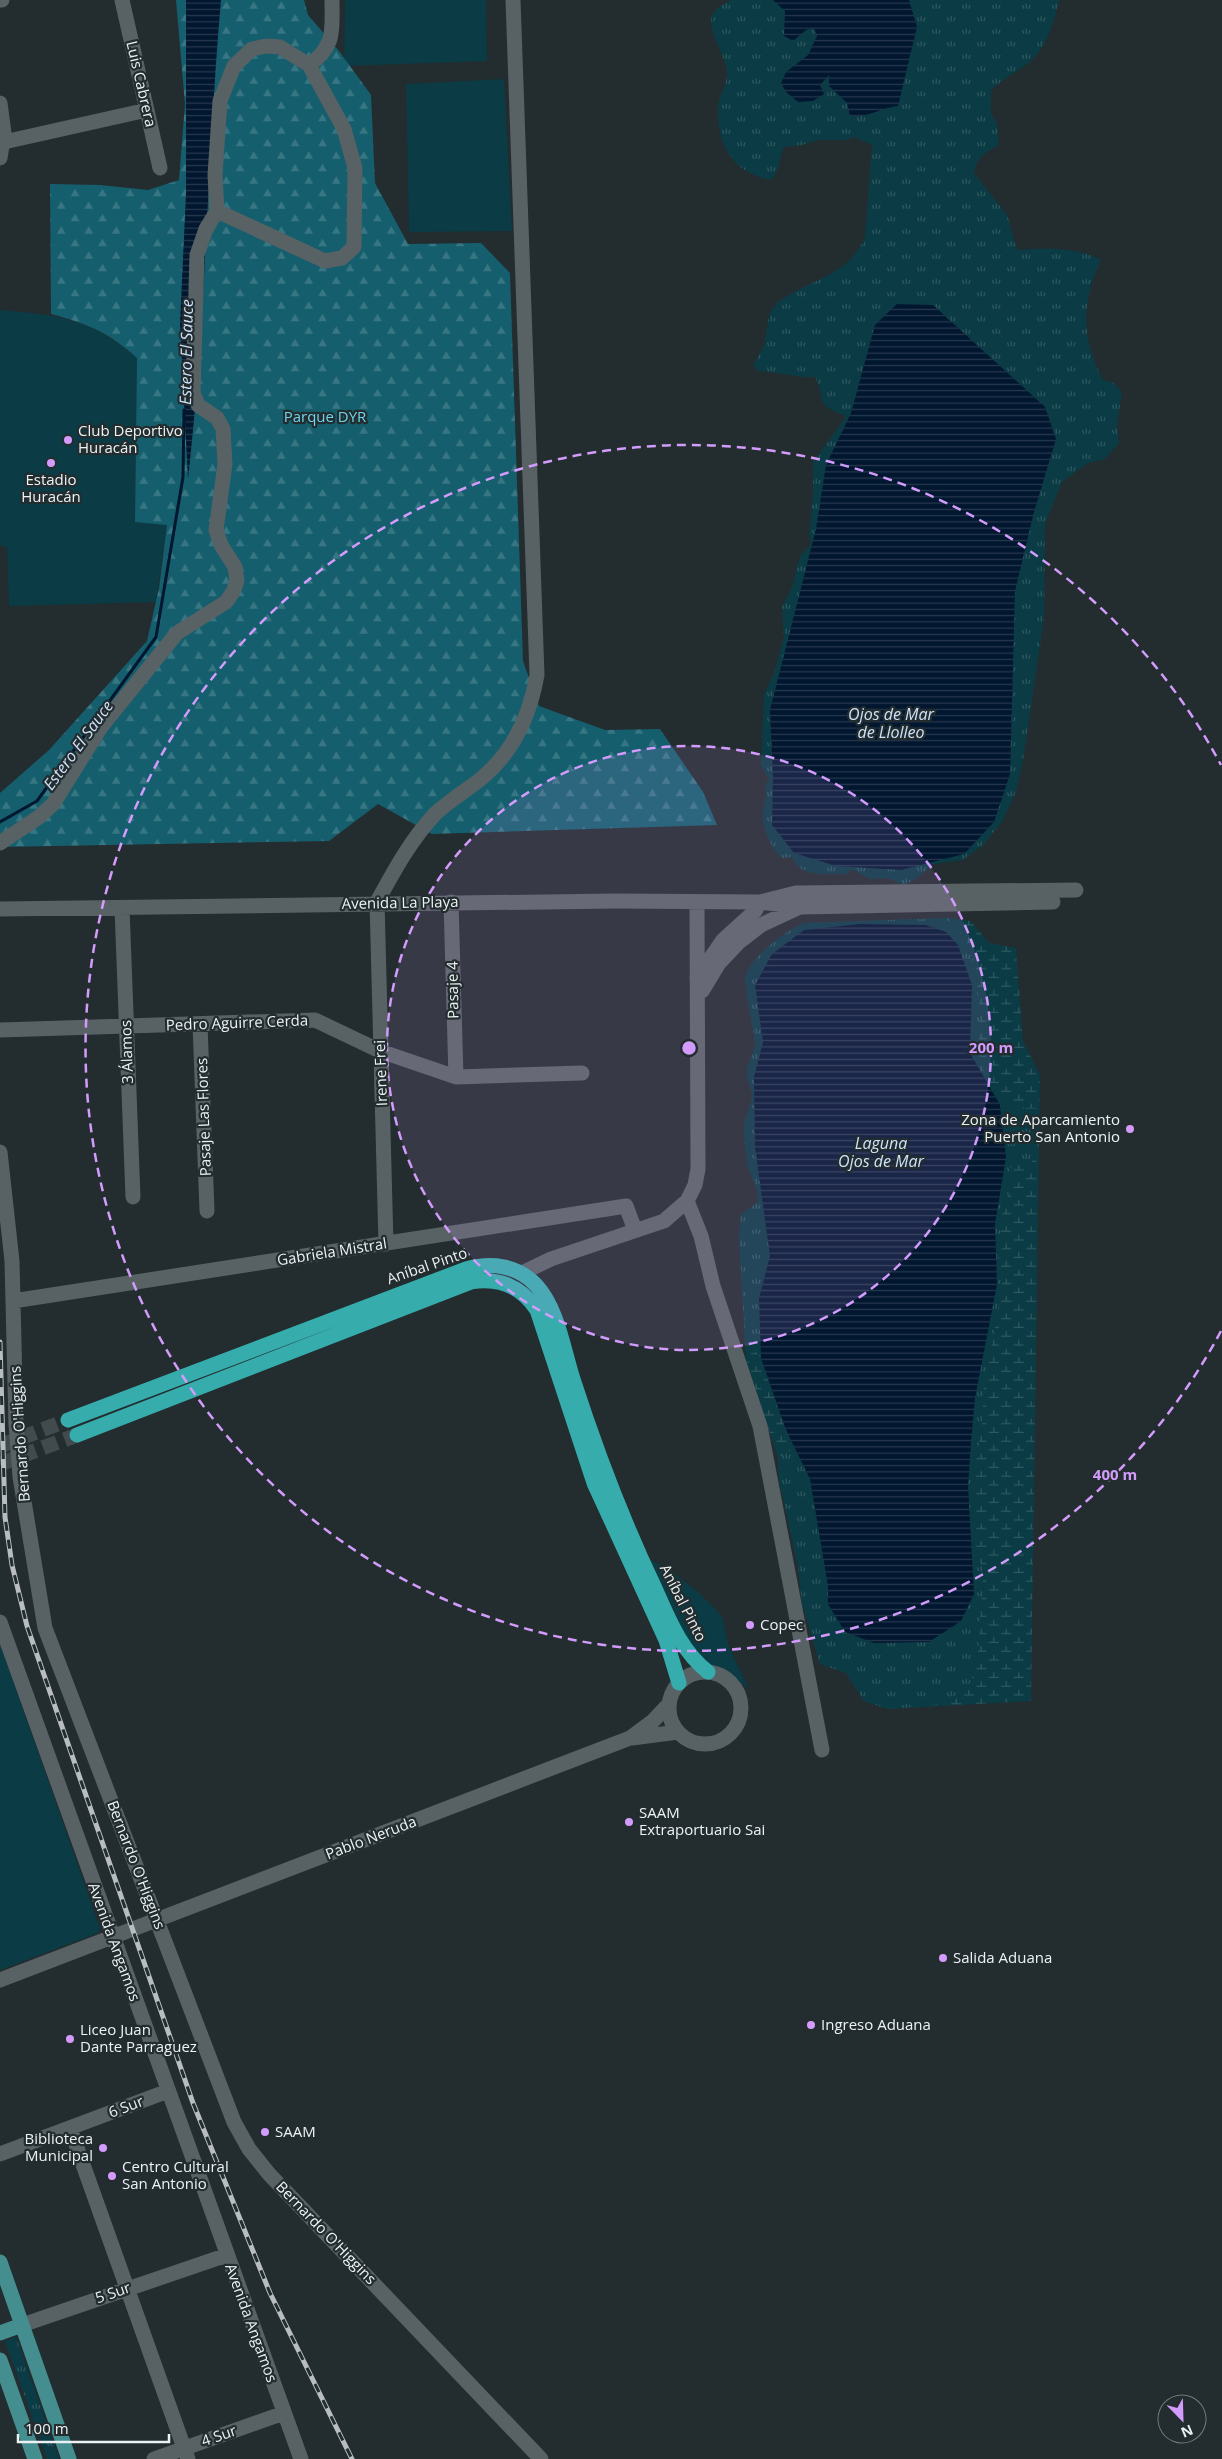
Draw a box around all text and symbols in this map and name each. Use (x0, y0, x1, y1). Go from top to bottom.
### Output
street label: Luis Cabrera (122, 39, 162, 129)
water label: Estero El Sauce (174, 299, 198, 405)
park label: Parque DYR (284, 406, 367, 426)
place label: Club Deportivo Huracán (78, 420, 183, 457)
marker: Club Deportivo Huracán (62, 434, 74, 446)
marker: Estadio Huracán (45, 457, 57, 469)
place label: Estadio Huracán (21, 469, 81, 506)
water label: Estero El Sauce (38, 696, 118, 794)
water label: Ojos de Mar de Llolleo (848, 703, 935, 743)
street label: Avenida La Playa (341, 891, 459, 913)
street label: Pasaje 4 (441, 961, 463, 1019)
street label: Pedro Aguirre Cerda (165, 1010, 308, 1034)
street label: 3 Álamos (115, 1020, 137, 1084)
text: 200 m (969, 1037, 1013, 1057)
centre of rings (680, 1039, 698, 1057)
street label: Irene Frei (369, 1040, 391, 1107)
street label: Pasaje Las Flores (191, 1058, 215, 1177)
place label: Zona de Aparcamiento Puerto San Antonio (961, 1109, 1120, 1146)
marker: Zona de Aparcamiento Puerto San Antonio (1124, 1123, 1136, 1135)
water label: Laguna Ojos de Mar (838, 1132, 925, 1172)
street label: Gabriela Mistral (276, 1232, 388, 1270)
street label: Aníbal Pinto (384, 1242, 470, 1288)
street label: Bernardo O'Higgins (4, 1365, 34, 1503)
text: 400 m (1093, 1464, 1137, 1484)
street label: Aníbal Pinto (656, 1561, 712, 1645)
place label: Copec (760, 1614, 803, 1634)
marker: Copec (744, 1619, 756, 1631)
street label: Bernardo O'Higgins (103, 1797, 171, 1932)
place label: SAAM Extraportuario Sai (639, 1802, 765, 1839)
street label: Pablo Neruda (322, 1811, 419, 1864)
marker: SAAM Extraportuario Sai (623, 1816, 635, 1828)
street label: Avenida Angamos (84, 1879, 146, 2004)
place label: Salida Aduana (953, 1947, 1052, 1967)
marker: Salida Aduana (937, 1952, 949, 1964)
place label: Ingreso Aduana (821, 2014, 931, 2034)
place label: Liceo Juan Dante Parraguez (80, 2019, 197, 2056)
marker: Ingreso Aduana (805, 2019, 817, 2031)
marker: Liceo Juan Dante Parraguez (64, 2033, 76, 2045)
street label: 6 Sur (105, 2090, 146, 2122)
place label: SAAM (275, 2121, 316, 2141)
marker: SAAM (259, 2126, 271, 2138)
place label: Biblioteca Municipal (24, 2128, 93, 2165)
marker: Biblioteca Municipal (97, 2142, 109, 2154)
place label: Centro Cultural San Antonio (122, 2156, 229, 2193)
marker: Centro Cultural San Antonio (106, 2170, 118, 2182)
street label: Bernardo O'Higgins (272, 2176, 381, 2288)
street label: Avenida Angamos (221, 2260, 283, 2385)
street label: 5 Sur (92, 2277, 133, 2307)
north arrow (1157, 2394, 1207, 2444)
scale bar (18, 2412, 169, 2444)
text: 100 m (25, 2418, 69, 2438)
street label: 4 Sur (198, 2420, 239, 2450)
text: N (1178, 2420, 1196, 2442)

